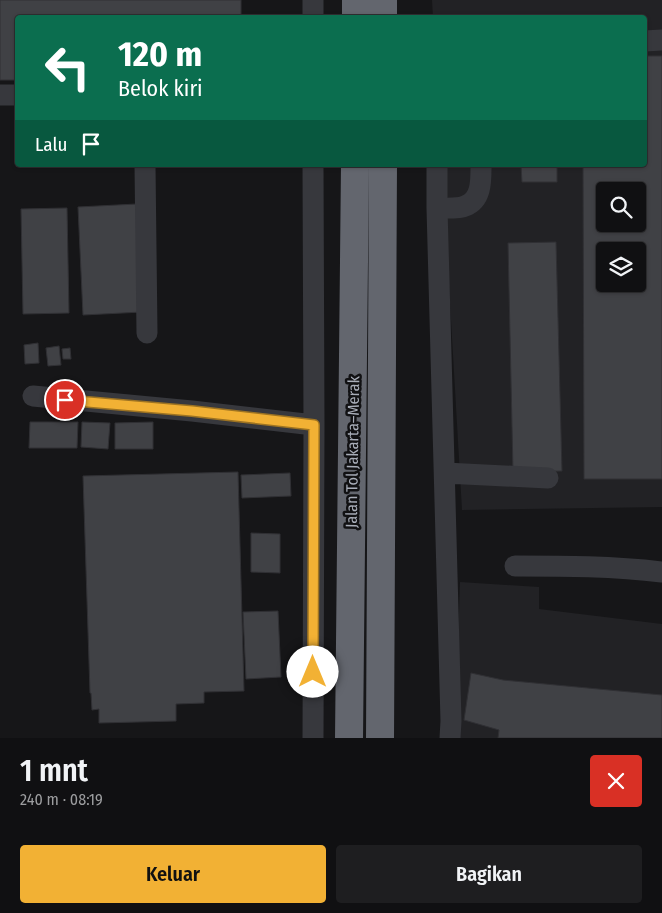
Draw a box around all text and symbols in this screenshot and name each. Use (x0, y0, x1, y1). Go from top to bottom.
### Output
text: 120 m (118, 33, 202, 75)
icon: left (35, 35, 100, 100)
text: Belok kiri (118, 75, 203, 102)
icon: arrive (77, 130, 105, 158)
text: Lalu (35, 133, 67, 156)
map controls (596, 182, 646, 292)
button: search (596, 182, 646, 232)
button: layers (596, 242, 646, 292)
street label: Jalan Tol Jakarta–Merak (342, 375, 363, 528)
pin (44, 379, 86, 421)
icon: arrive (51, 386, 79, 414)
position arrow (286, 645, 338, 697)
text: 1 mnt (20, 753, 88, 789)
button: close (590, 755, 642, 807)
text: 240 m · 08:19 (20, 790, 103, 809)
button: Keluar (20, 845, 326, 903)
button: Bagikan (336, 845, 642, 903)

